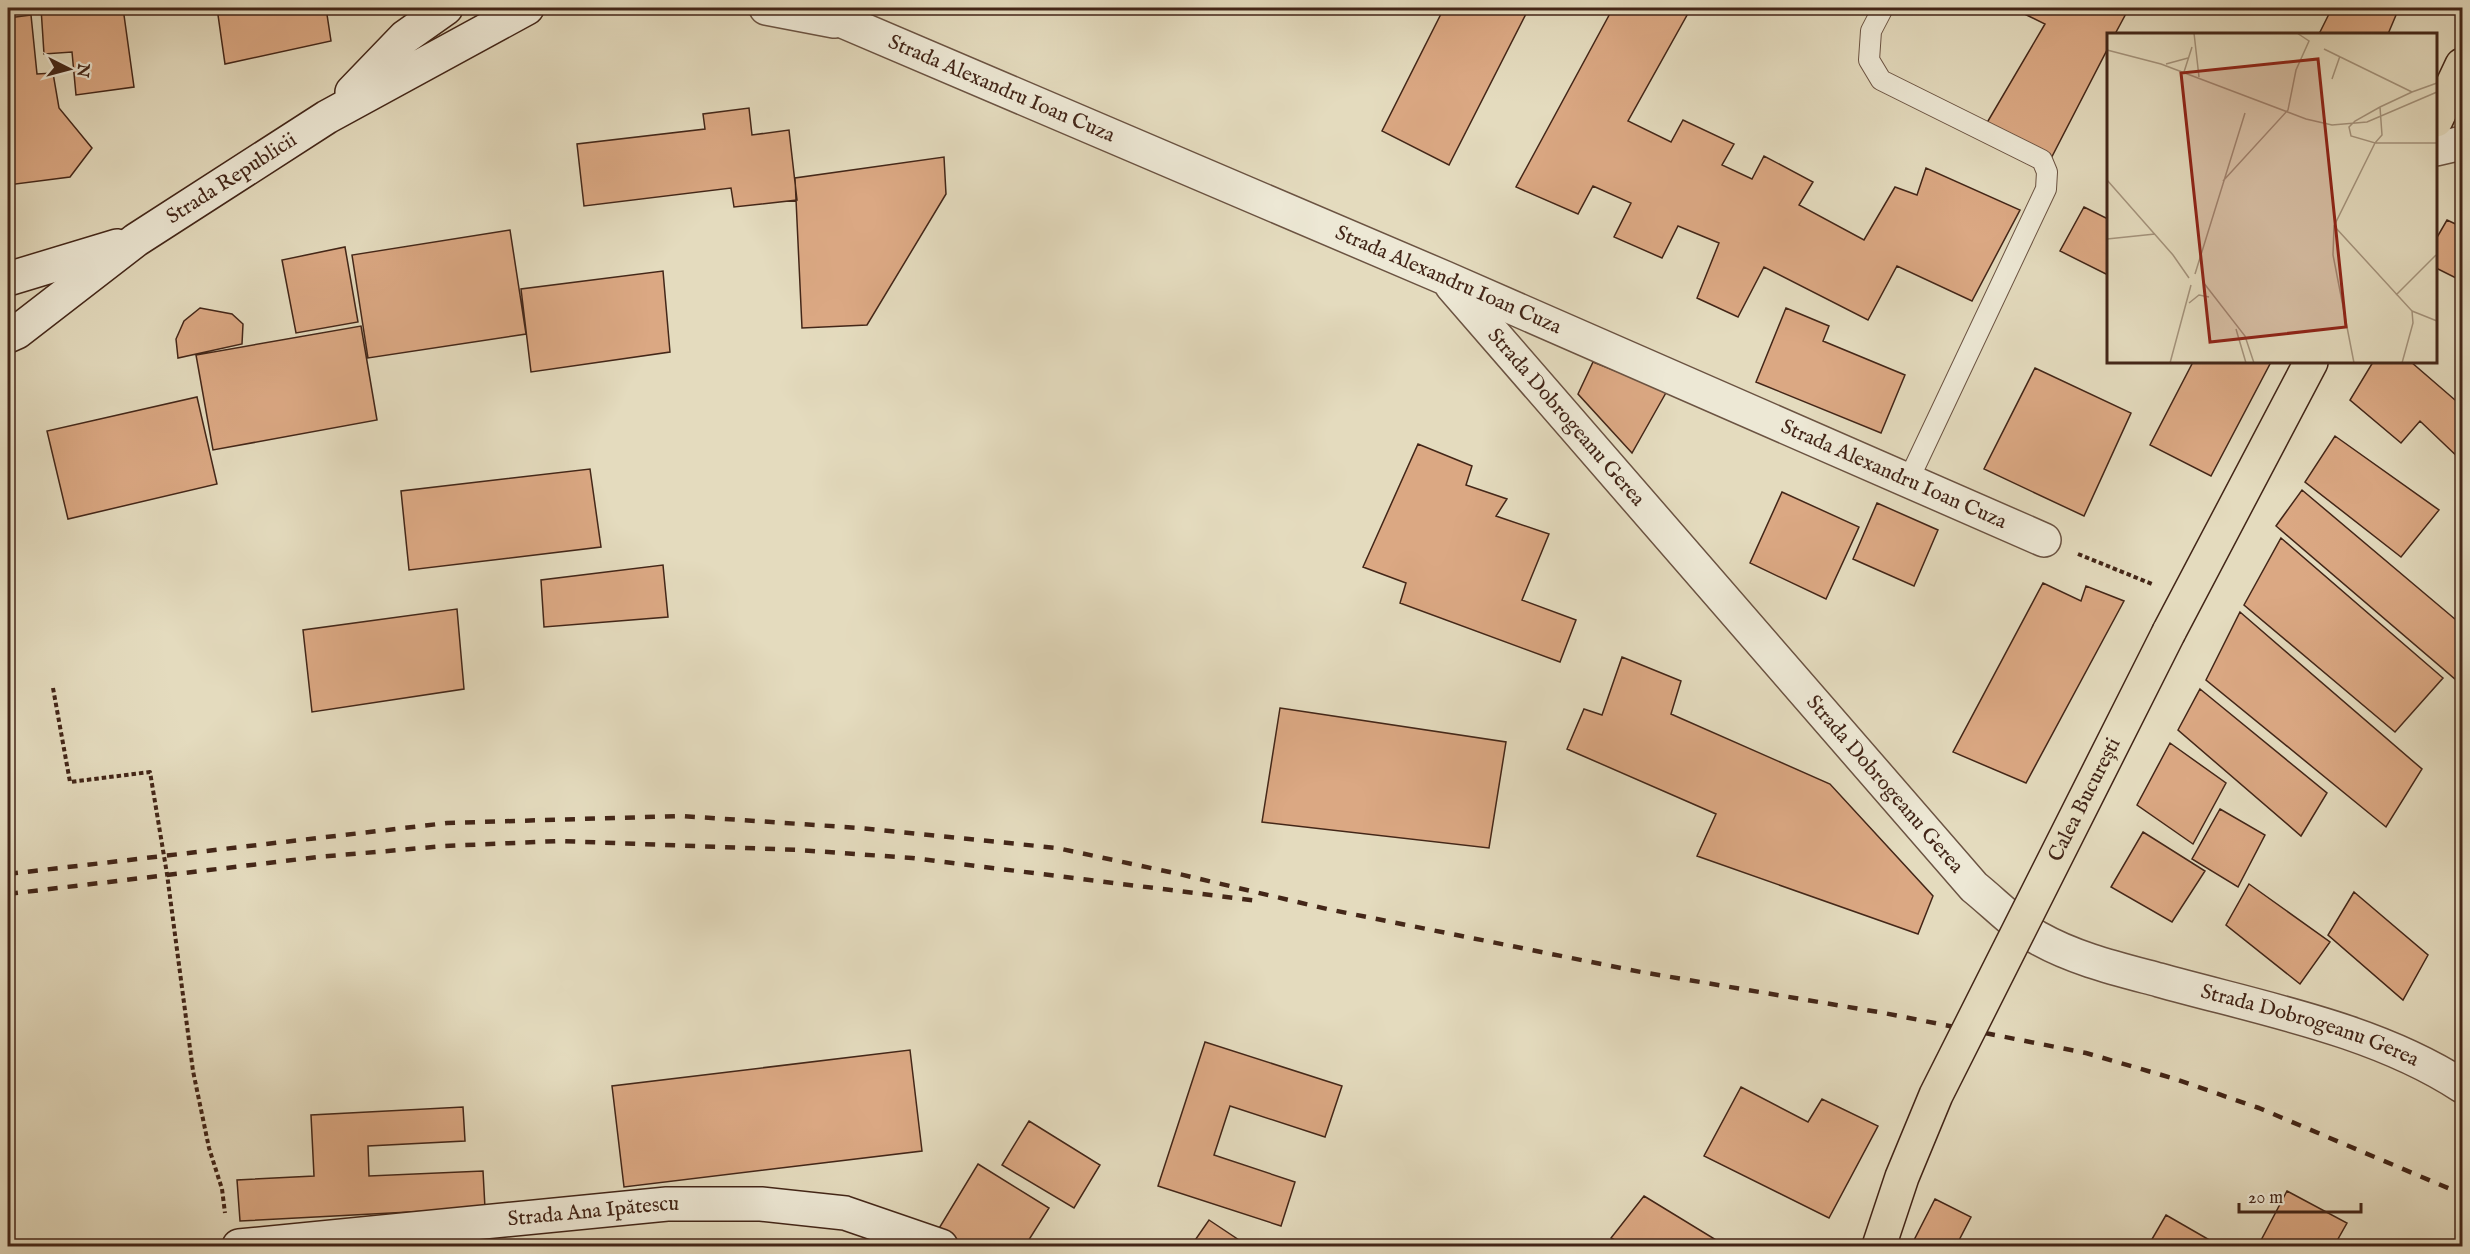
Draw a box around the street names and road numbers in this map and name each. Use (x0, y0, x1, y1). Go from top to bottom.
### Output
street label: Strada Alexandru Ioan Cuza (884, 29, 1120, 149)
street label: Strada Republicii (161, 126, 302, 230)
street label: Strada Alexandru Ioan Cuza (1331, 219, 1566, 341)
street label: Strada Dobrogeanu Gerea (1481, 323, 1651, 513)
street label: Strada Alexandru Ioan Cuza (1777, 413, 2012, 536)
street label: Strada Dobrogeanu Gerea (1800, 690, 1970, 880)
street label: Calea București (2042, 733, 2127, 866)
street label: Strada Dobrogeanu Gerea (2198, 978, 2424, 1073)
street label: Strada Ana Ipătescu (506, 1190, 679, 1233)

